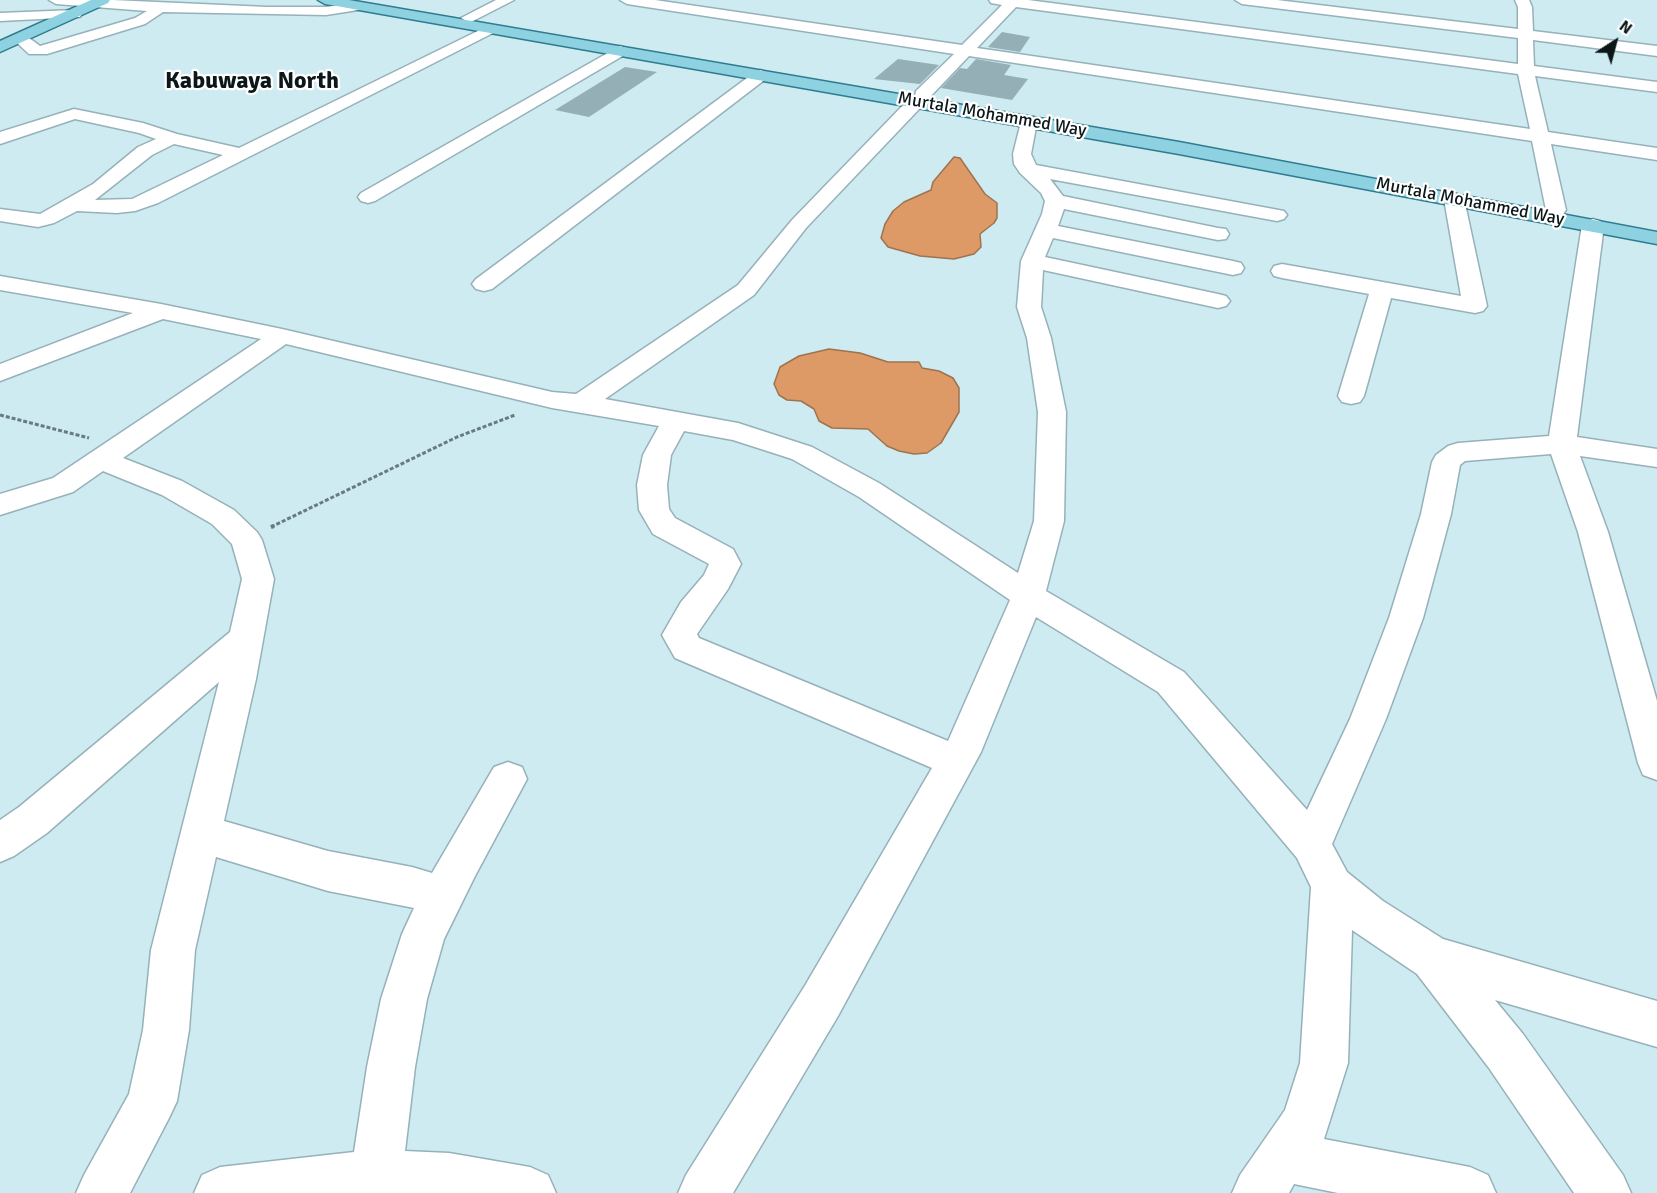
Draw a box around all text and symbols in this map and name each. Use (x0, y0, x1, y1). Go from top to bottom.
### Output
north arrow (1585, 12, 1645, 72)
text: N (1615, 16, 1636, 39)
district label: Kabuwaya North (165, 68, 339, 96)
street label: Murtala Mohammed Way (896, 88, 1088, 142)
street label: Murtala Mohammed Way (1374, 173, 1566, 231)

